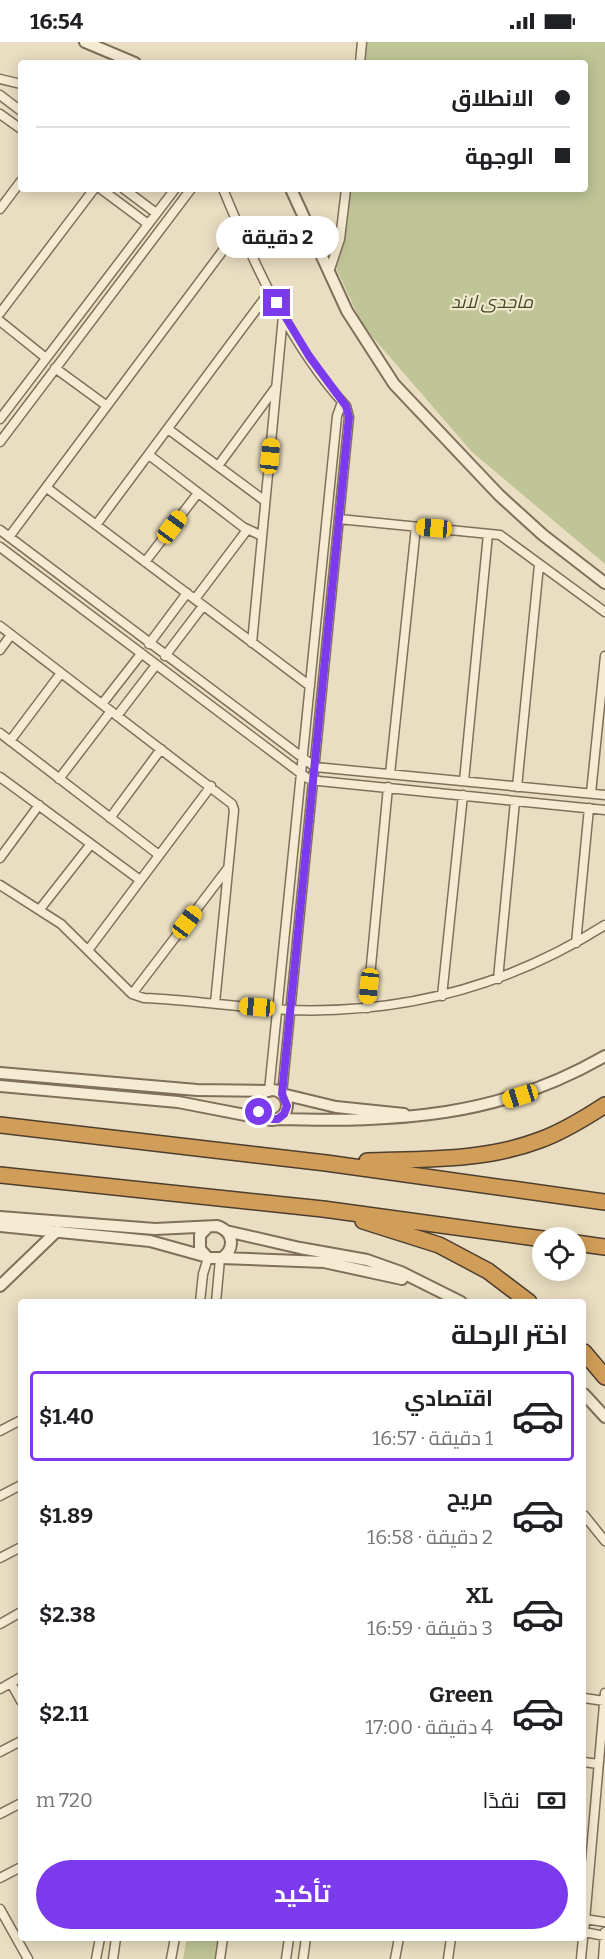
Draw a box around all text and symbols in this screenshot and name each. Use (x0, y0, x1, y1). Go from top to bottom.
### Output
text: 16:54 (30, 8, 83, 35)
text: الانطلاق (451, 85, 534, 112)
text: الوجهة (465, 143, 534, 170)
callout: 2 دقيقة (216, 216, 338, 258)
text: 2 دقيقة (242, 225, 313, 249)
route end (263, 289, 290, 316)
park label: ماجدی لاند (451, 291, 533, 313)
car (259, 437, 281, 475)
car (154, 507, 190, 547)
car (415, 517, 453, 539)
car (169, 902, 205, 942)
car (358, 967, 380, 1005)
car (238, 996, 276, 1018)
car (500, 1082, 540, 1110)
route start (245, 1098, 272, 1125)
map controls (532, 1227, 586, 1281)
button: locate (532, 1227, 586, 1281)
text: اختر الرحلة (451, 1319, 568, 1351)
text: اقتصادي (404, 1385, 493, 1412)
icon: car (511, 1389, 565, 1443)
text: $1.40 (39, 1403, 94, 1430)
text: 1 دقيقة · 16:57 (372, 1426, 493, 1450)
text: مريح (447, 1484, 493, 1511)
icon: car (511, 1488, 565, 1542)
text: $1.89 (39, 1502, 93, 1529)
text: 2 دقيقة · 16:58 (367, 1525, 493, 1549)
text: XL (466, 1582, 493, 1609)
icon: car (511, 1587, 565, 1641)
text: $2.38 (39, 1601, 96, 1628)
text: 3 دقيقة · 16:59 (367, 1616, 493, 1640)
text: Green (429, 1681, 493, 1708)
icon: car (511, 1686, 565, 1740)
text: $2.11 (39, 1700, 88, 1727)
text: 4 دقيقة · 17:00 (365, 1715, 493, 1739)
icon: cash (535, 1784, 568, 1817)
text: نقدًا (482, 1787, 520, 1814)
text: 720 m (36, 1788, 93, 1812)
button: تأكيد (36, 1860, 568, 1929)

